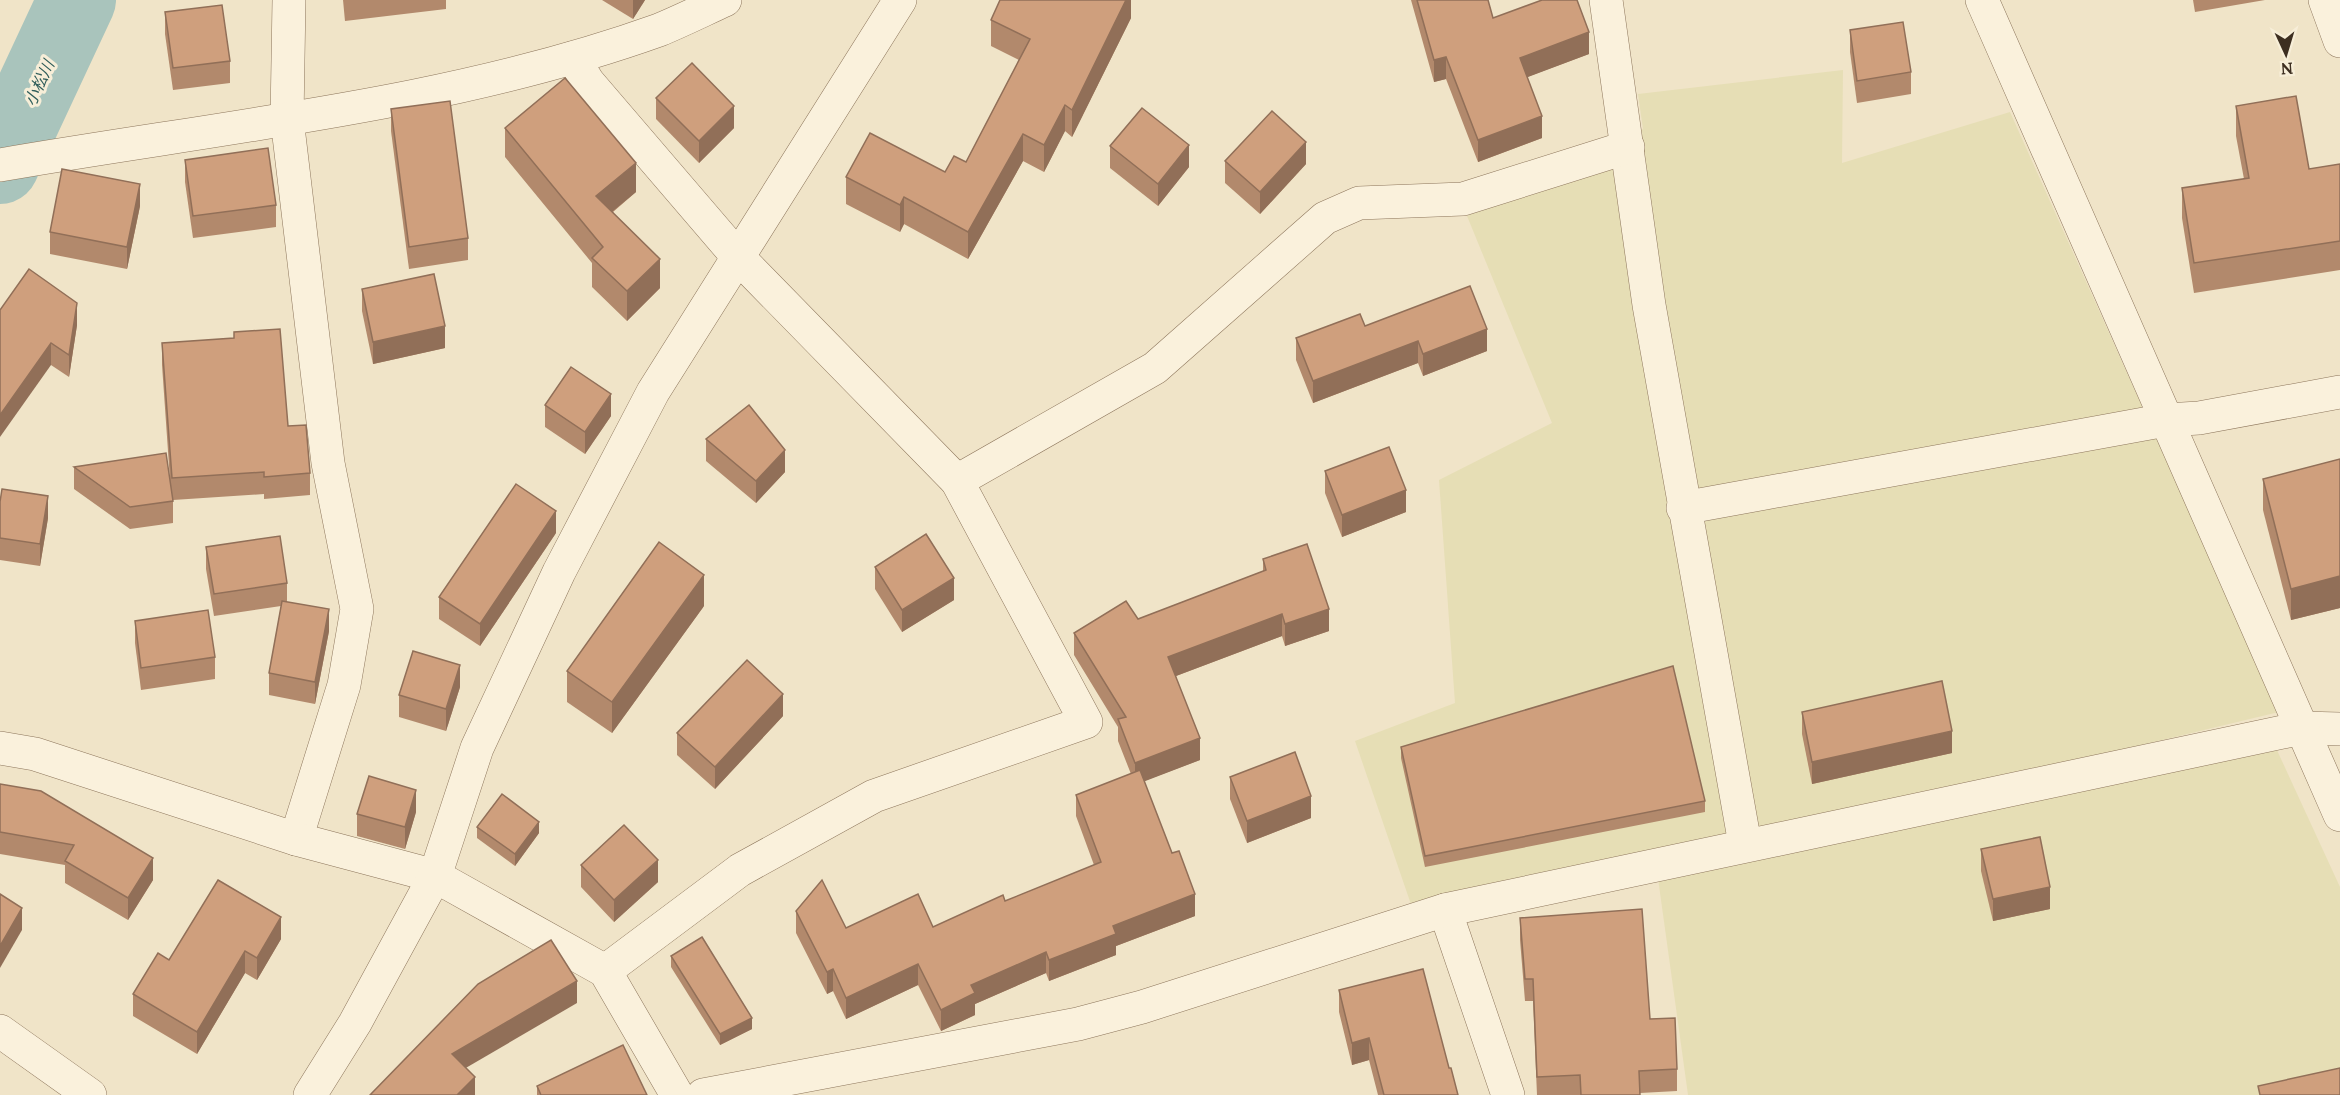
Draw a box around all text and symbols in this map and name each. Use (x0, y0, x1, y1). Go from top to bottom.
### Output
north arrow (2256, 24, 2316, 84)
water label: 小松川 (20, 55, 59, 109)
text: N (2280, 59, 2294, 79)

